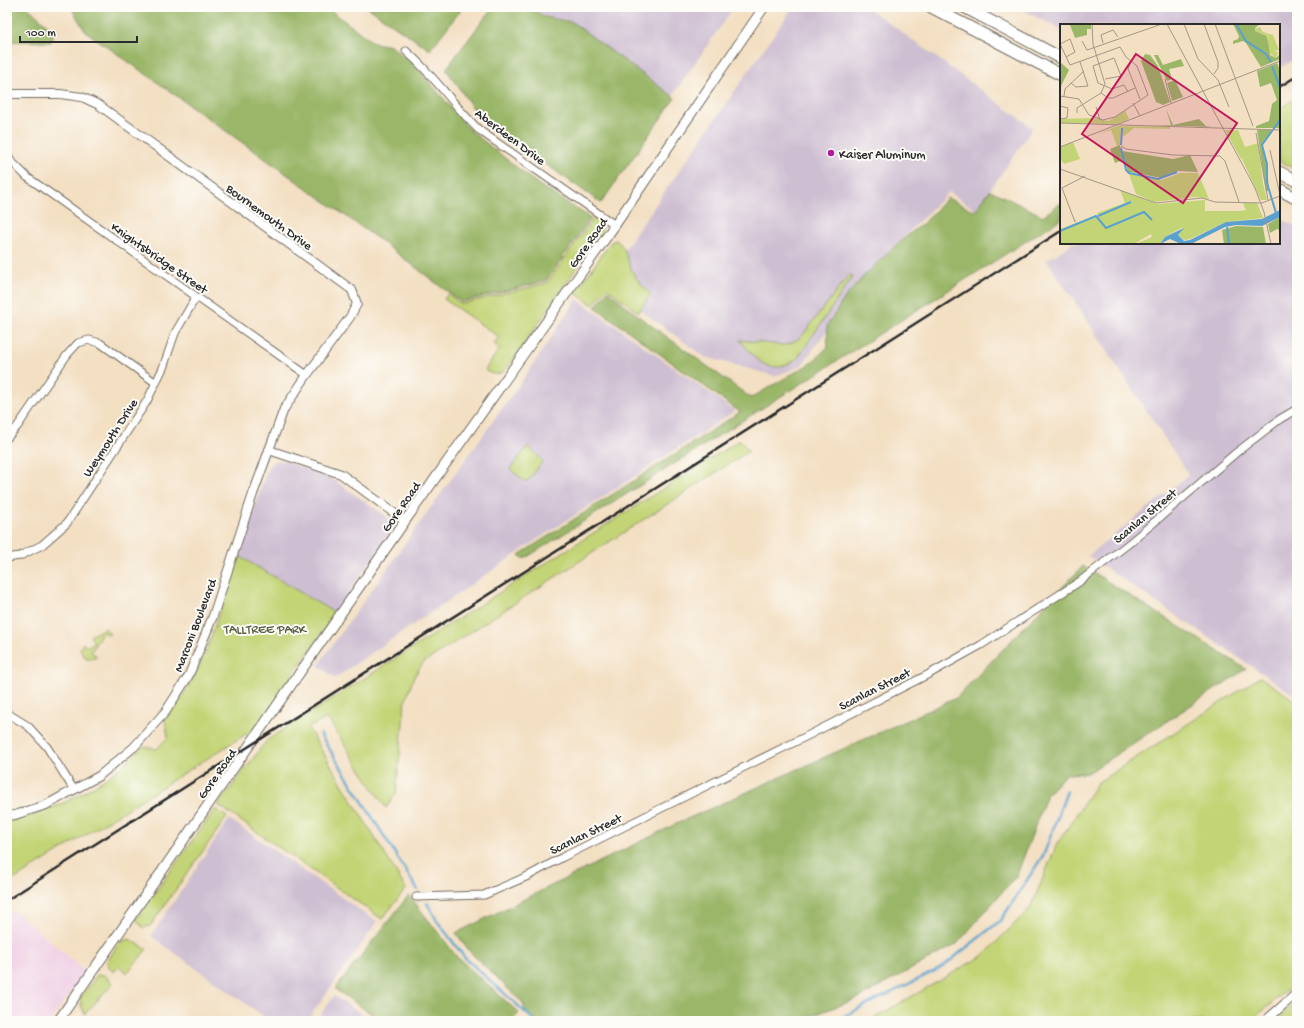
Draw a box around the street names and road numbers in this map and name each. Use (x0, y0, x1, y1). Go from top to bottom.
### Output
street label: Aberdeen Drive (471, 107, 548, 170)
street label: Bournemouth Drive (222, 181, 315, 254)
street label: Gore Road (566, 214, 613, 271)
street label: Knightsbridge Street (107, 220, 211, 299)
street label: Weymouth Drive (80, 396, 142, 480)
street label: Gore Road (379, 478, 426, 535)
street label: Scanlan Street (1111, 485, 1182, 548)
street label: Marconi Boulevard (172, 576, 221, 674)
street label: Scanlan Street (837, 665, 915, 715)
street label: Gore Road (195, 745, 242, 802)
street label: Scanlan Street (548, 811, 626, 859)

